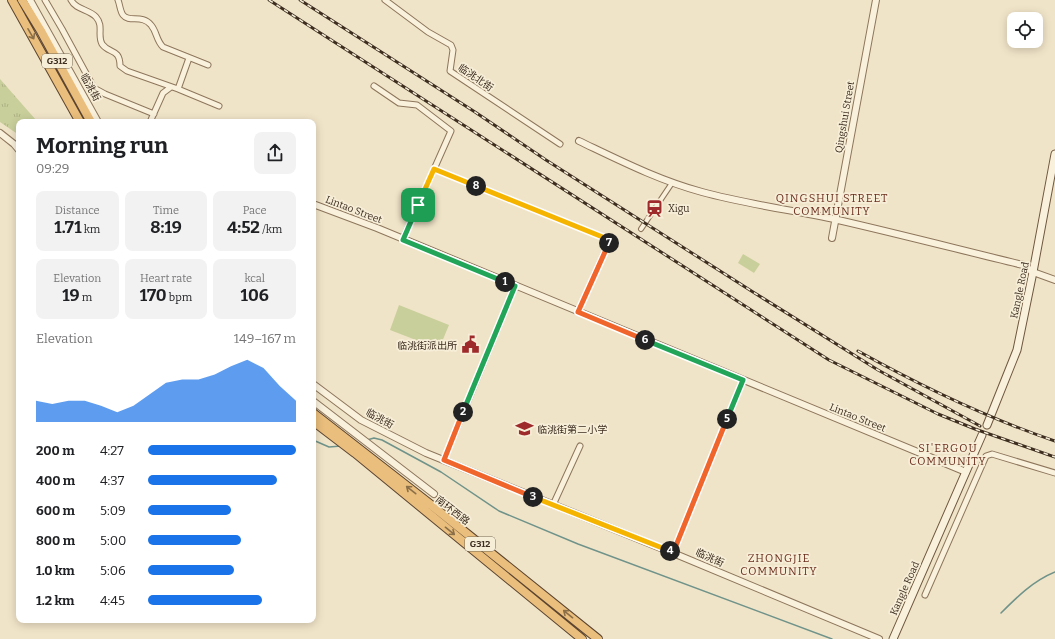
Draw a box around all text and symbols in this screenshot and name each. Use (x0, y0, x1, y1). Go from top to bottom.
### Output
map controls (1007, 12, 1043, 48)
button: locate (1007, 12, 1043, 48)
one-way arrow (28, 28, 36, 40)
road number: G312 (42, 54, 72, 68)
street label: 临洮北街 (456, 62, 495, 94)
street label: 临洮街 (78, 71, 103, 104)
street label: Qingshui Street (833, 80, 857, 154)
text: Morning run (36, 132, 168, 159)
button: share (254, 132, 296, 174)
text: 09:29 (36, 161, 69, 176)
pin: 8 (466, 176, 486, 196)
text: 8 (473, 179, 479, 192)
pin (401, 188, 435, 222)
district label: QINGSHUI STREET COMMUNITY (776, 192, 888, 218)
street label: Lintao Street (324, 194, 384, 226)
icon: arrive (407, 194, 429, 216)
station icon: Xigu (645, 198, 665, 218)
place label: Xigu (668, 203, 690, 215)
text: Distance (55, 204, 100, 217)
text: Time (153, 204, 179, 217)
text: Pace (243, 204, 267, 217)
text: 1.71 (54, 217, 82, 238)
text: 8:19 (150, 217, 182, 238)
text: 4:52 (227, 217, 260, 238)
text: km (82, 223, 100, 236)
text: /km (260, 223, 282, 236)
pin: 7 (599, 233, 619, 253)
text: 7 (606, 236, 612, 249)
street label: Kangle Road (1008, 261, 1032, 320)
text: Elevation (53, 272, 101, 285)
text: Heart rate (140, 272, 192, 285)
text: kcal (244, 272, 265, 285)
pin: 1 (495, 272, 515, 292)
text: 1 (503, 275, 507, 288)
text: 19 (62, 285, 80, 306)
text: 170 (140, 285, 167, 306)
text: 106 (241, 285, 269, 306)
text: m (80, 291, 92, 304)
text: bpm (167, 291, 192, 304)
pin: 6 (635, 330, 655, 350)
text: Elevation (36, 331, 93, 346)
text: 149–167 m (234, 331, 296, 346)
text: 6 (642, 333, 648, 346)
public building icon: 临洮街派出所 (460, 335, 480, 355)
place label: 临洮街派出所 (397, 340, 457, 352)
street label: Lintao Street (828, 401, 888, 435)
pin: 2 (453, 402, 473, 422)
text: 2 (460, 405, 466, 418)
street label: 临洮街 (363, 407, 396, 431)
pin: 5 (717, 409, 737, 429)
text: 5 (724, 412, 730, 425)
school or university icon: 临洮街第二小学 (514, 419, 534, 439)
place label: 临洮街第二小学 (537, 424, 607, 436)
district label: SI'ERGOU COMMUNITY (909, 442, 987, 468)
text: 200 m (36, 443, 75, 458)
text: 4:27 (100, 443, 124, 458)
text: 400 m (36, 473, 75, 488)
text: 4:37 (100, 473, 124, 488)
one-way arrow (406, 485, 417, 494)
pin: 3 (523, 487, 543, 507)
text: 3 (530, 490, 536, 503)
street label: 南环西路 (433, 494, 472, 528)
text: 600 m (36, 503, 75, 518)
text: 5:09 (100, 503, 126, 518)
one-way arrow (444, 527, 455, 536)
text: 800 m (36, 533, 75, 548)
text: 5:00 (100, 533, 126, 548)
road number: G312 (465, 537, 495, 551)
pin: 4 (660, 541, 680, 561)
text: 4 (667, 544, 673, 557)
street label: 临洮街 (693, 547, 726, 569)
district label: ZHONGJIE COMMUNITY (740, 552, 818, 578)
street label: Kangle Road (888, 560, 922, 617)
text: 1.0 km (36, 563, 75, 578)
text: 5:06 (100, 563, 126, 578)
text: 1.2 km (36, 593, 74, 608)
text: 4:45 (100, 593, 125, 608)
one-way arrow (562, 610, 573, 619)

